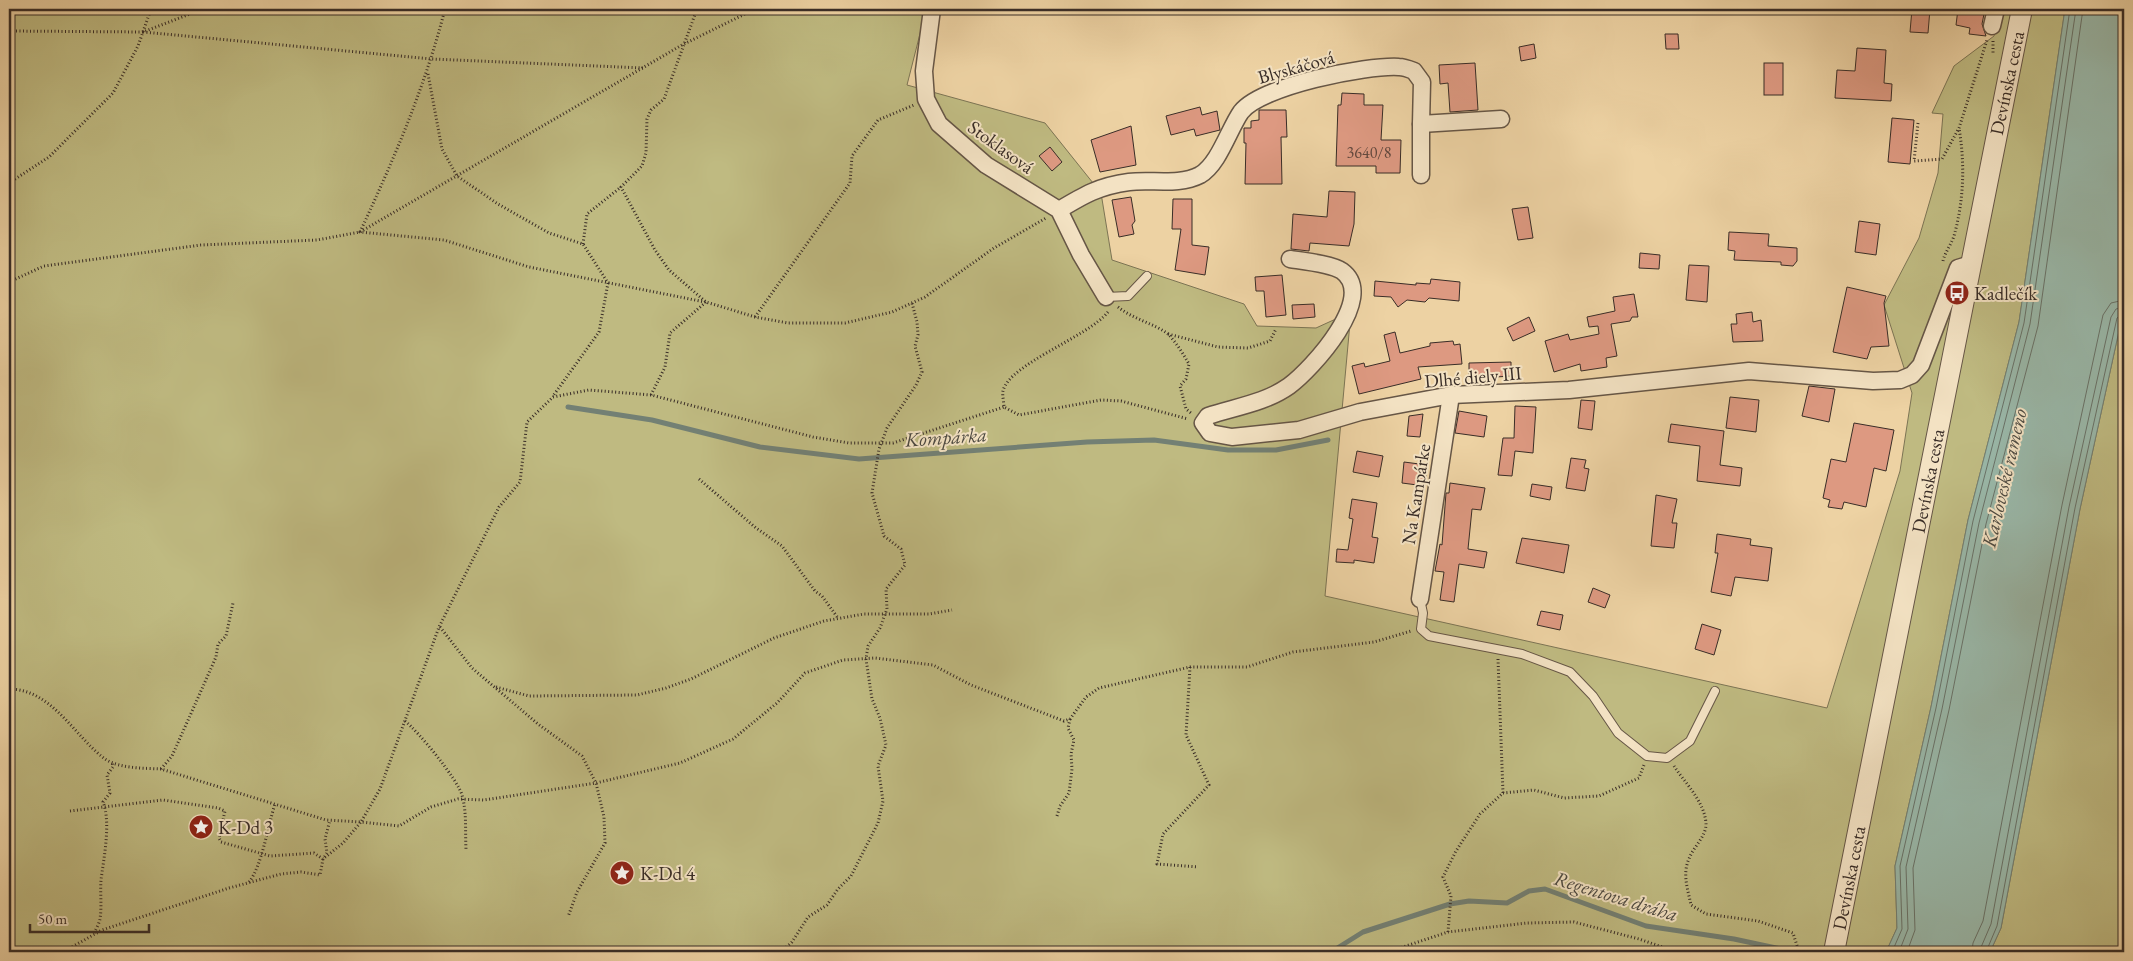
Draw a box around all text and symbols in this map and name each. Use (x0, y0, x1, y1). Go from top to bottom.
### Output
street label: Devínska cesta (1984, 28, 2030, 137)
street label: Blyskáčová (1255, 44, 1338, 90)
street label: Stoklasová (963, 115, 1039, 180)
house number: 3640/8 (1347, 142, 1392, 163)
bus stop icon: Kadlečík (1944, 280, 1970, 306)
place label: Kadlečík (1974, 281, 2038, 306)
street label: Dlhé diely III (1423, 360, 1523, 394)
water label: Karloveské rameno (1975, 406, 2033, 551)
water label: Kompárka (903, 421, 988, 453)
street label: Devínska cesta (1906, 426, 1950, 535)
street label: Na Kampárke (1396, 442, 1436, 546)
place icon: K-Dd 3 (188, 814, 214, 840)
place label: K-Dd 3 (218, 815, 273, 840)
street label: Devínska cesta (1827, 823, 1871, 932)
place icon: K-Dd 4 (609, 860, 635, 886)
place label: K-Dd 4 (640, 861, 696, 886)
water label: Regentova dráha (1551, 865, 1681, 927)
scale bar (30, 901, 149, 933)
text: 50 m (38, 909, 67, 928)

